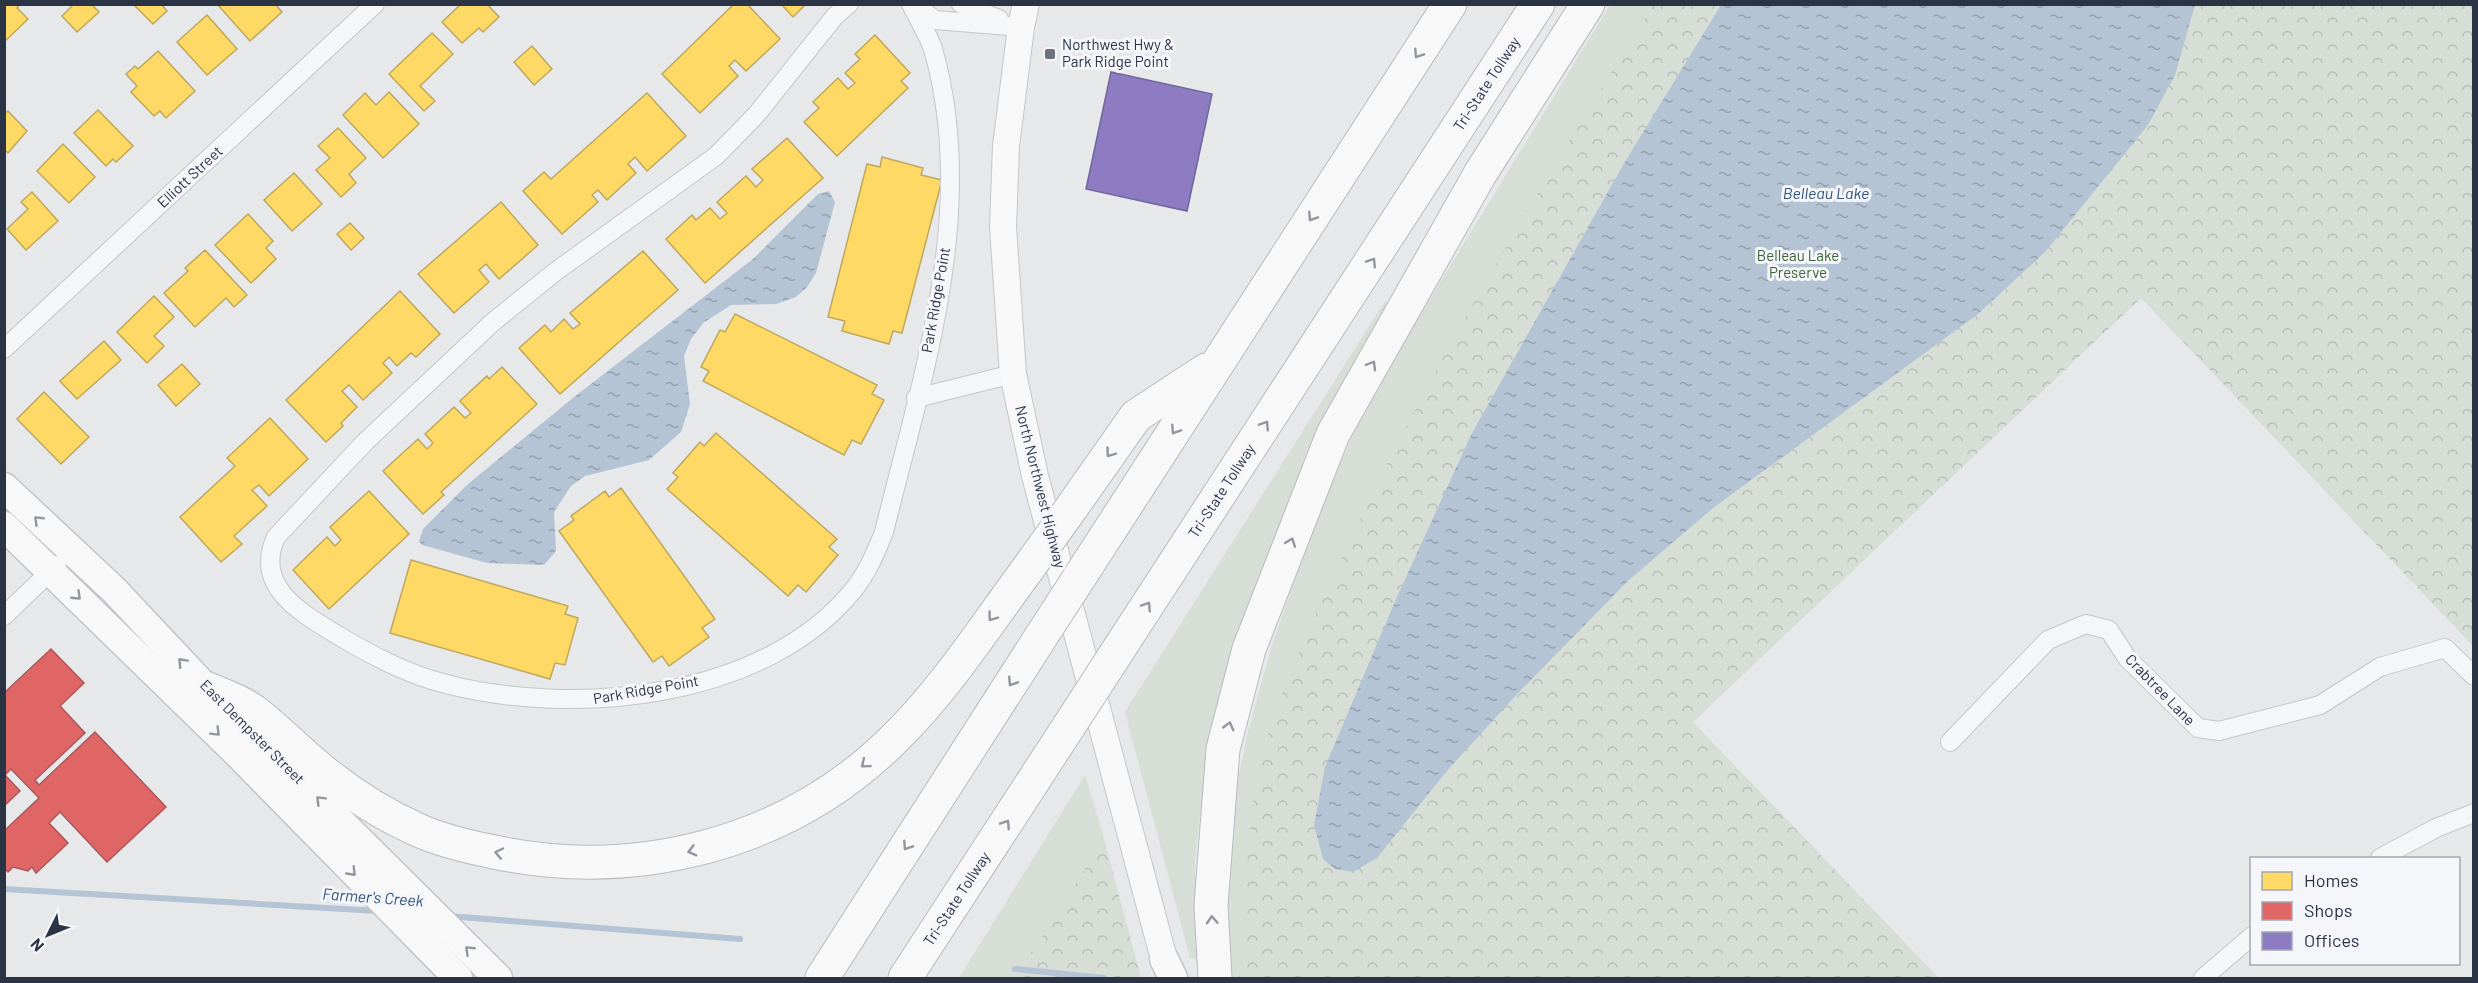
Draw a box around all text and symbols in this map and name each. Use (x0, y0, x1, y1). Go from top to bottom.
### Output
street label: Tri-State Tollway (1449, 33, 1523, 134)
place label: Northwest Hwy & Park Ridge Point (1062, 35, 1174, 70)
marker: Northwest Hwy & Park Ridge Point (1043, 47, 1057, 61)
one-way arrow (1414, 47, 1425, 58)
street label: Elliott Street (153, 141, 226, 211)
water label: Belleau Lake (1783, 183, 1869, 202)
one-way arrow (1308, 210, 1319, 221)
street label: Park Ridge Point (917, 246, 953, 354)
park label: Belleau Lake Preserve (1757, 246, 1839, 281)
one-way arrow (1364, 257, 1375, 268)
one-way arrow (1365, 361, 1376, 371)
street label: North Northwest Highway (1012, 404, 1070, 570)
one-way arrow (1258, 421, 1269, 432)
one-way arrow (1171, 423, 1182, 434)
street label: Tri-State Tollway (1184, 440, 1258, 541)
one-way arrow (1106, 446, 1117, 457)
one-way arrow (34, 516, 45, 527)
one-way arrow (1284, 537, 1296, 548)
one-way arrow (70, 589, 80, 600)
one-way arrow (1140, 602, 1151, 613)
one-way arrow (988, 611, 999, 622)
street label: Crabtree Lane (2122, 650, 2199, 729)
one-way arrow (178, 659, 189, 669)
street label: Park Ridge Point (592, 671, 700, 707)
street label: East Dempster Street (197, 675, 309, 787)
one-way arrow (1008, 675, 1019, 686)
one-way arrow (1221, 721, 1234, 731)
one-way arrow (210, 725, 220, 736)
one-way arrow (861, 757, 872, 768)
one-way arrow (316, 797, 327, 808)
one-way arrow (999, 820, 1011, 830)
one-way arrow (903, 839, 914, 850)
one-way arrow (687, 843, 697, 856)
one-way arrow (494, 848, 504, 861)
street label: Tri-State Tollway (919, 848, 993, 949)
legend (2250, 857, 2460, 965)
one-way arrow (345, 864, 356, 875)
text: Homes (2304, 869, 2358, 891)
water label: Farmer's Creek (322, 883, 424, 910)
text: Shops (2304, 899, 2353, 921)
north arrow (18, 905, 78, 965)
one-way arrow (1205, 916, 1218, 925)
text: Offices (2304, 929, 2360, 951)
text: N (26, 935, 47, 956)
one-way arrow (466, 947, 477, 958)

